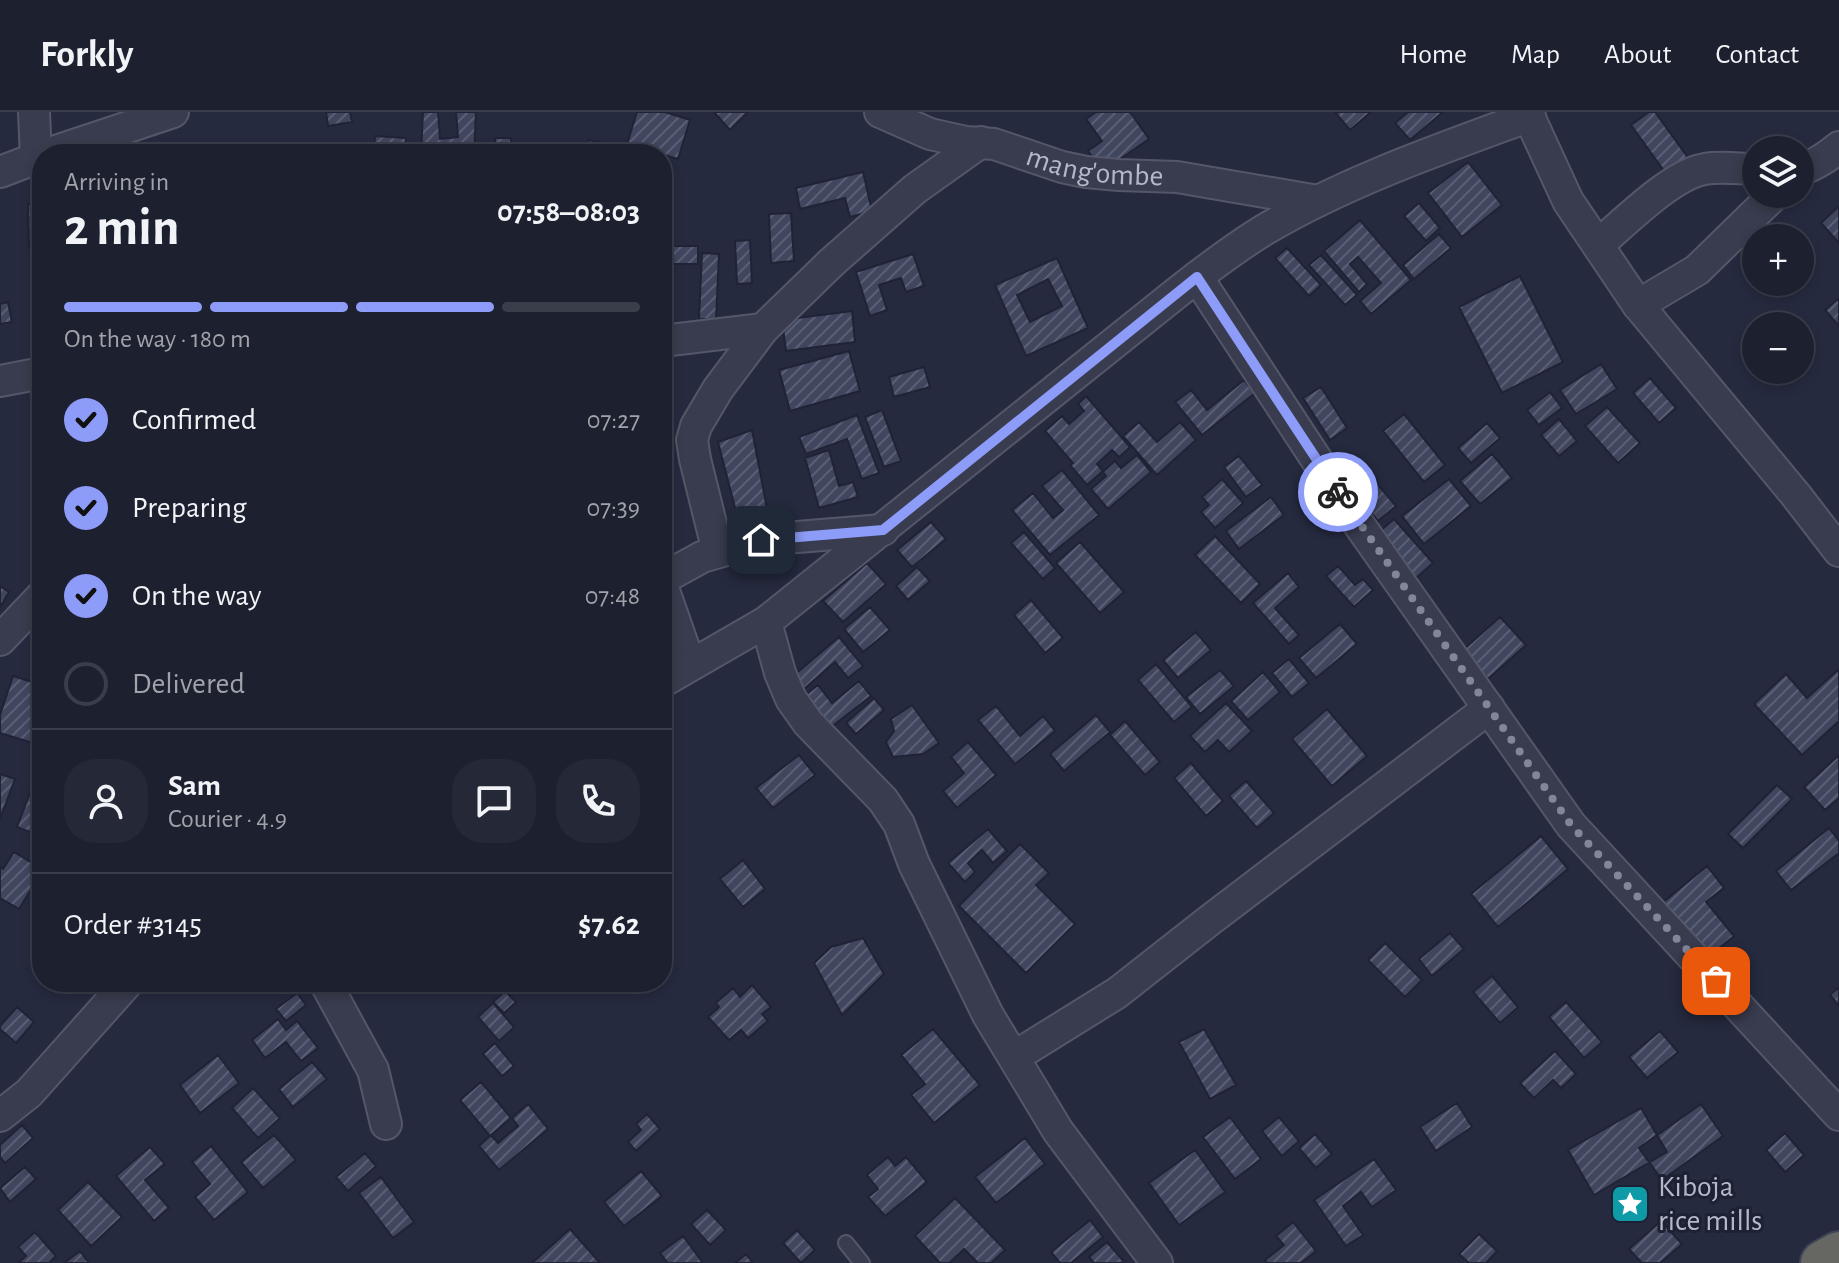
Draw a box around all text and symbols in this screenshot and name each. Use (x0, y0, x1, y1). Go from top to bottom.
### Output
text: Forkly (40, 36, 134, 74)
text: Home (1400, 41, 1467, 69)
text: Map (1511, 41, 1560, 69)
text: About (1604, 41, 1672, 69)
text: Contact (1716, 41, 1799, 69)
map controls (1742, 136, 1814, 384)
button: layers (1742, 136, 1814, 208)
street label: mang'ombe (1022, 141, 1164, 192)
text: Arriving in (64, 169, 169, 195)
text: 07:58–08:03 (497, 197, 640, 227)
text: 2 min (64, 202, 179, 254)
button: + (1742, 224, 1814, 296)
button: − (1742, 312, 1814, 384)
text: On the way · 180 m (64, 326, 251, 352)
icon: check (64, 398, 108, 442)
text: Confirmed (132, 405, 256, 435)
text: 07:27 (587, 407, 640, 433)
courier (1298, 452, 1378, 532)
icon: bike (1316, 470, 1360, 514)
icon: check (64, 486, 108, 530)
text: Preparing (132, 493, 247, 523)
text: 07:39 (587, 495, 640, 521)
pin (727, 506, 795, 574)
icon: home (739, 518, 783, 562)
icon: check (64, 574, 108, 618)
text: On the way (132, 581, 261, 611)
text: 07:48 (585, 583, 640, 609)
text: Delivered (132, 669, 245, 699)
button: person (64, 759, 148, 843)
button: chat (452, 759, 536, 843)
button: phone (556, 759, 640, 843)
text: Sam (168, 771, 221, 801)
text: Courier · 4.9 (168, 806, 287, 832)
text: Order #3145 (64, 910, 202, 940)
text: $7.62 (578, 910, 640, 940)
pin (1682, 947, 1750, 1015)
icon: bag (1694, 959, 1738, 1003)
place label: Kiboja rice mills (1658, 1172, 1762, 1236)
place icon: Kiboja rice mills (1609, 1183, 1651, 1225)

